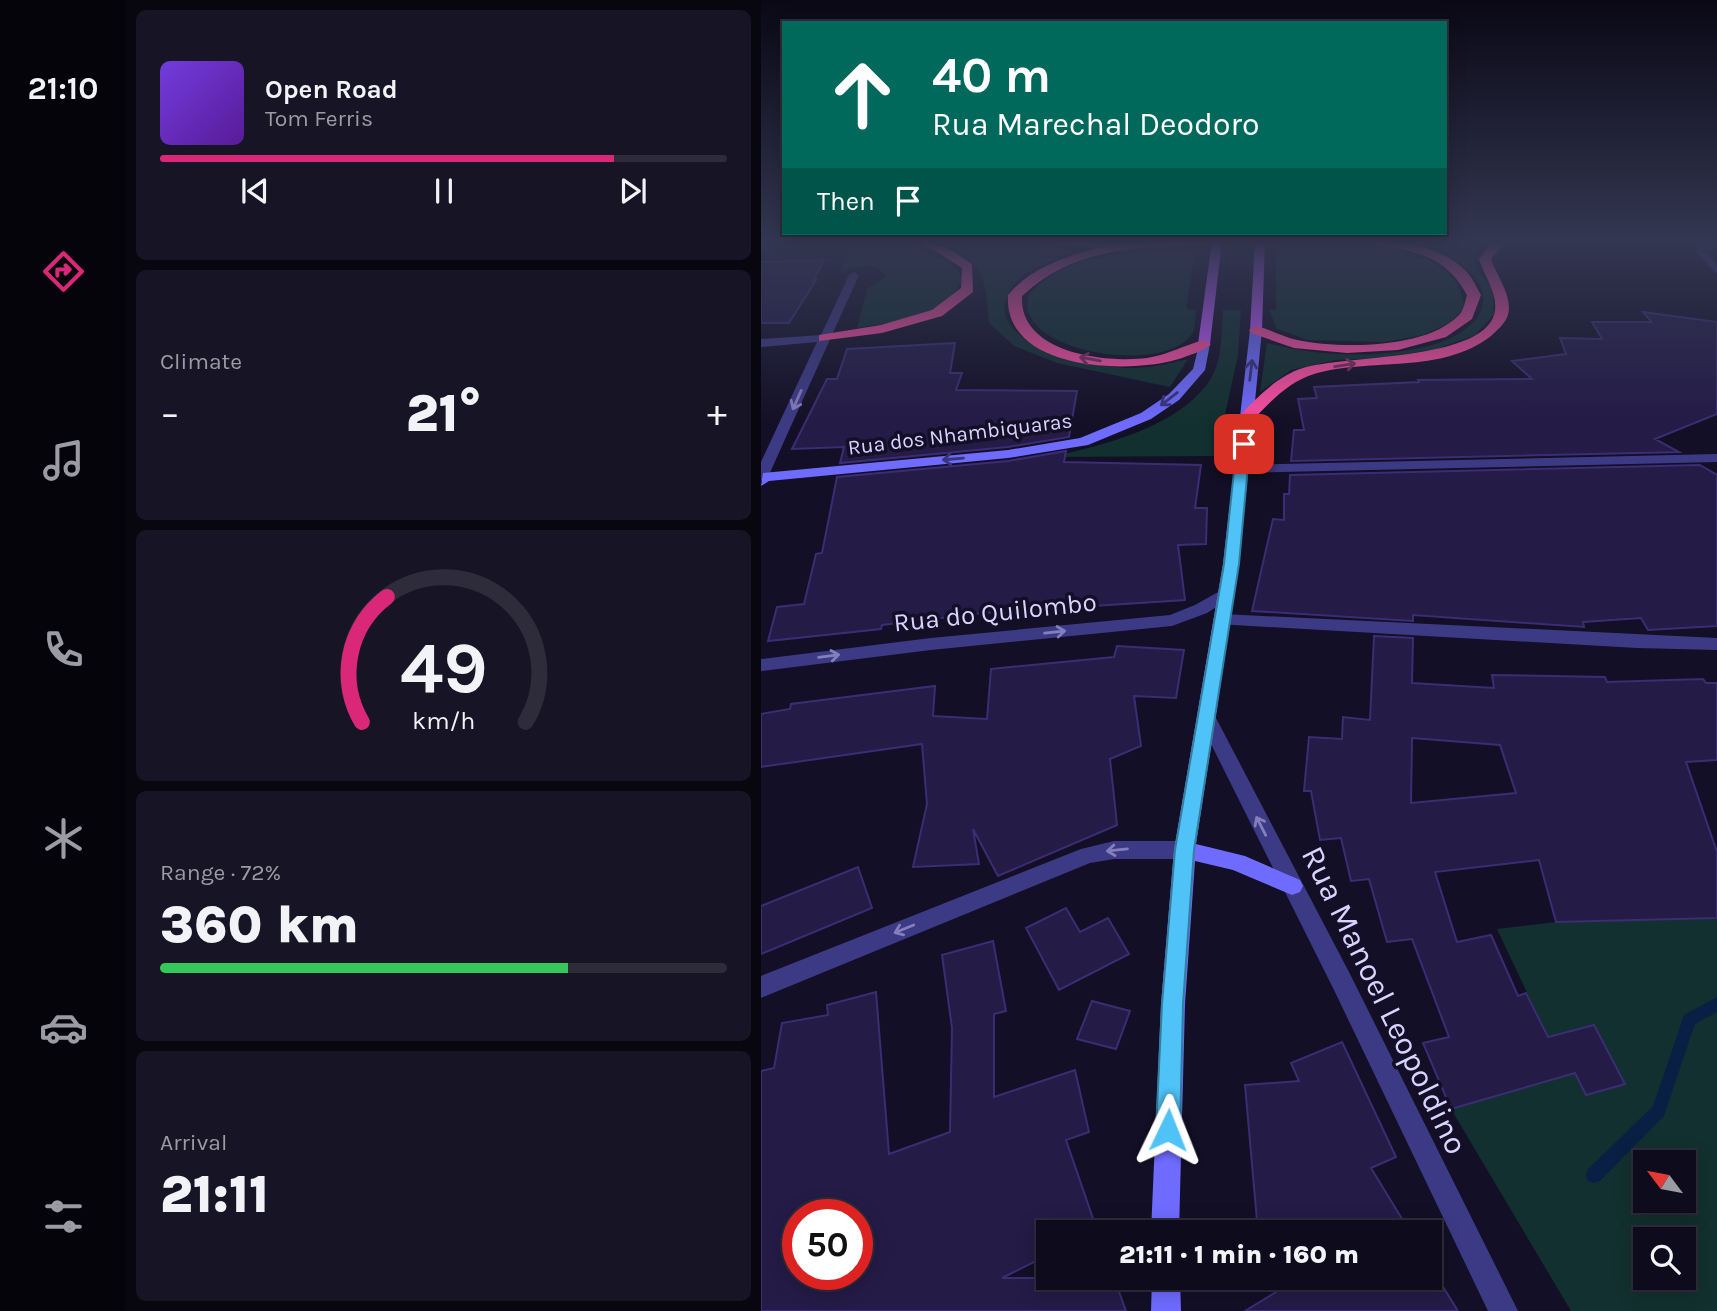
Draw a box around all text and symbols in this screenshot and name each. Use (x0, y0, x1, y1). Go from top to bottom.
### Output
text: 40 m (932, 47, 1051, 104)
icon: ahead (817, 49, 908, 140)
text: 21:10 (27, 70, 99, 107)
text: Open Road (265, 74, 398, 105)
text: Tom Ferris (265, 105, 373, 132)
text: Rua Marechal Deodoro (932, 106, 1259, 143)
icon: previous (236, 172, 274, 210)
icon: pause (425, 172, 463, 210)
icon: next (614, 172, 652, 210)
icon: arrive (889, 182, 927, 220)
text: Then (817, 186, 875, 217)
icon: directions (39, 247, 88, 296)
text: Climate (160, 348, 242, 375)
one-way arrow (1079, 352, 1102, 365)
one-way arrow (1333, 358, 1355, 371)
one-way arrow (1245, 359, 1258, 382)
text: 21° (406, 383, 481, 444)
one-way arrow (790, 389, 803, 411)
text: − (160, 391, 180, 436)
text: + (707, 391, 727, 436)
one-way arrow (1160, 392, 1179, 407)
street label: Rua dos Nhambiquaras (847, 408, 1073, 460)
pin (1214, 414, 1274, 474)
icon: arrive (1225, 425, 1263, 463)
icon: music (39, 436, 88, 485)
one-way arrow (942, 453, 965, 466)
street label: Rua do Quilombo (892, 586, 1098, 639)
icon: phone (39, 625, 88, 674)
text: 49 (400, 625, 487, 710)
one-way arrow (1043, 625, 1066, 638)
one-way arrow (817, 650, 840, 663)
text: km/h (412, 705, 475, 734)
icon: climate (39, 814, 88, 863)
one-way arrow (1254, 816, 1268, 836)
street label: Rua Manoel Leopoldino (1294, 840, 1475, 1160)
one-way arrow (1106, 844, 1129, 857)
text: Range · 72% (160, 859, 281, 886)
text: 360 km (160, 894, 359, 955)
one-way arrow (894, 923, 915, 936)
icon: car (39, 1003, 88, 1052)
position arrow (1131, 1093, 1205, 1167)
text: Arrival (160, 1129, 227, 1156)
north arrow (1633, 1150, 1695, 1213)
map controls (1633, 1150, 1696, 1290)
text: 21:11 (160, 1164, 269, 1225)
icon: filters (39, 1192, 88, 1241)
speed limit sign: 50 (782, 1199, 873, 1290)
button: search (1633, 1227, 1696, 1290)
text: 21:11 · 1 min · 160 m (1119, 1239, 1359, 1270)

